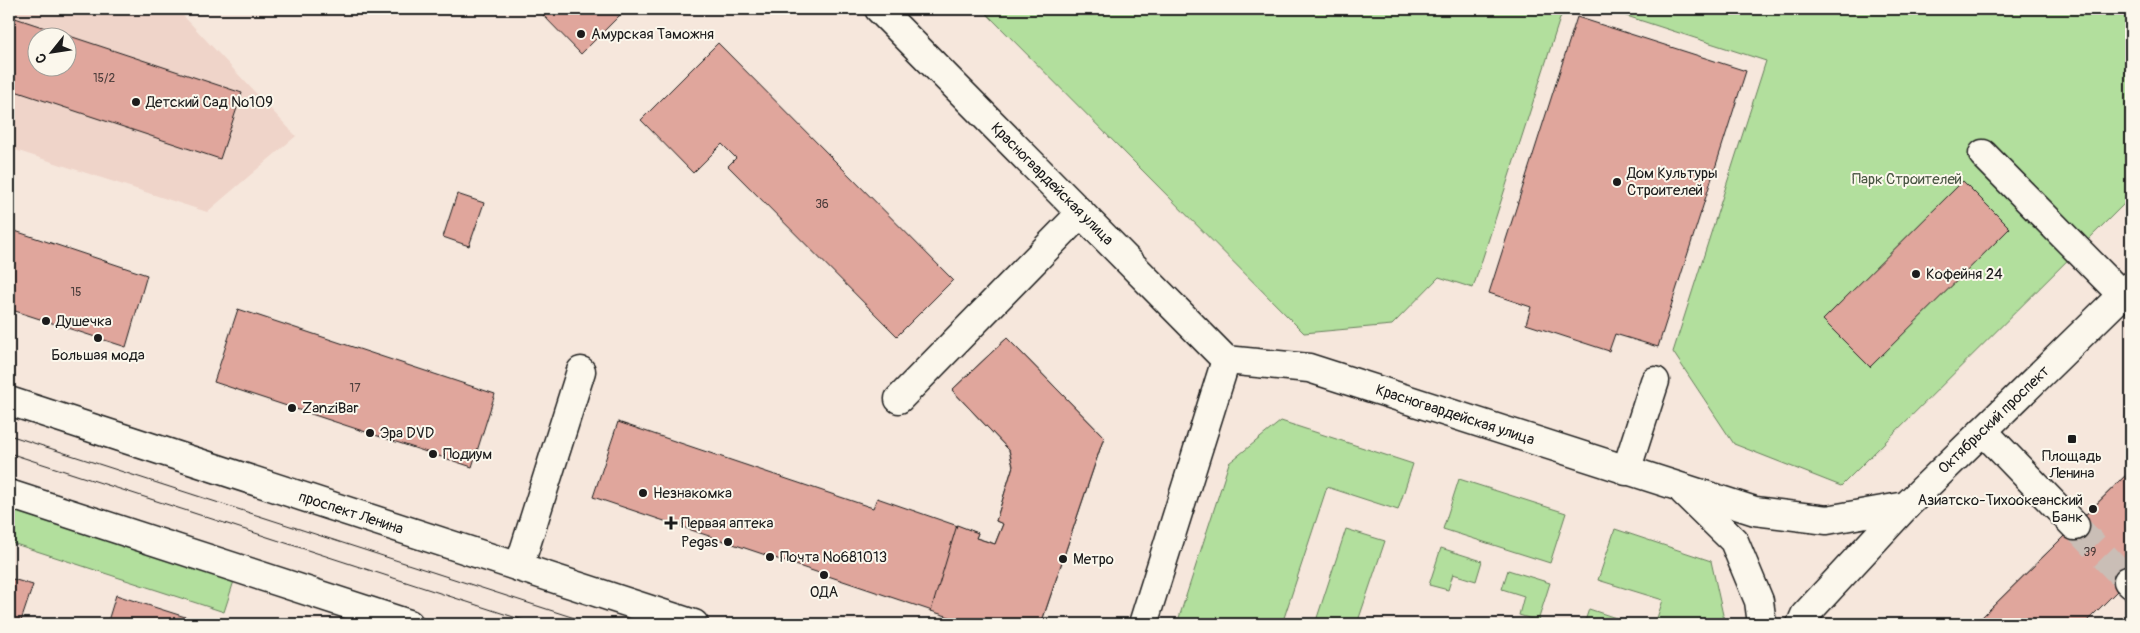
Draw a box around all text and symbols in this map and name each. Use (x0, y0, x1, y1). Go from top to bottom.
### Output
place label: Амурская Таможня (591, 25, 714, 44)
north arrow (28, 28, 78, 78)
marker: Амурская Таможня (575, 28, 587, 40)
text: С (31, 50, 51, 66)
house number: 15/2 (93, 71, 115, 86)
place label: Детский Сад №109 (145, 93, 273, 112)
marker: Детский Сад №109 (130, 96, 142, 108)
street label: Красногвардейская улица (987, 119, 1117, 249)
place label: Дом Культуры Строителей (1626, 164, 1718, 200)
park label: Парк Строителей (1852, 170, 1962, 189)
marker: Дом Культуры Строителей (1611, 176, 1623, 188)
house number: 36 (815, 197, 829, 212)
place label: Кофейня 24 (1926, 265, 2003, 284)
marker: Кофейня 24 (1910, 268, 1922, 280)
house number: 15 (70, 285, 82, 300)
place label: Душечка (55, 312, 112, 331)
marker: Душечка (40, 315, 52, 327)
marker: Большая мода (92, 332, 104, 344)
place label: Большая мода (51, 346, 145, 365)
street label: Октябрьский проспект (1934, 362, 2054, 478)
street label: Красногвардейская улица (1373, 380, 1537, 450)
house number: 17 (349, 381, 361, 396)
place label: ZanziBar (302, 399, 359, 418)
marker: ZanziBar (286, 402, 298, 414)
place label: Эра DVD (380, 424, 434, 443)
marker: Эра DVD (364, 427, 376, 439)
marker: Площадь Ленина (2066, 433, 2078, 445)
place label: Подиум (443, 445, 492, 464)
place label: Площадь Ленина (2042, 447, 2102, 483)
marker: Подиум (427, 448, 439, 460)
place label: Незнакомка (653, 484, 732, 503)
street label: проспект Ленина (296, 487, 406, 539)
marker: Незнакомка (637, 487, 649, 499)
place label: Азиатско-Тихоокеанский Банк (1918, 491, 2083, 527)
marker: Азиатско-Тихоокеанский Банк (2087, 503, 2099, 515)
place label: Первая аптека (681, 514, 773, 533)
marker: Первая аптека (665, 517, 677, 529)
place label: Pegas (681, 533, 718, 552)
marker: Pegas (722, 536, 734, 548)
house number: 39 (2084, 545, 2096, 560)
place label: Почта №681013 (780, 548, 887, 567)
place label: Метро (1073, 550, 1114, 569)
marker: Почта №681013 (764, 551, 776, 563)
marker: Метро (1057, 553, 1069, 565)
marker: ОДА (818, 569, 830, 581)
place label: ОДА (810, 583, 838, 602)

